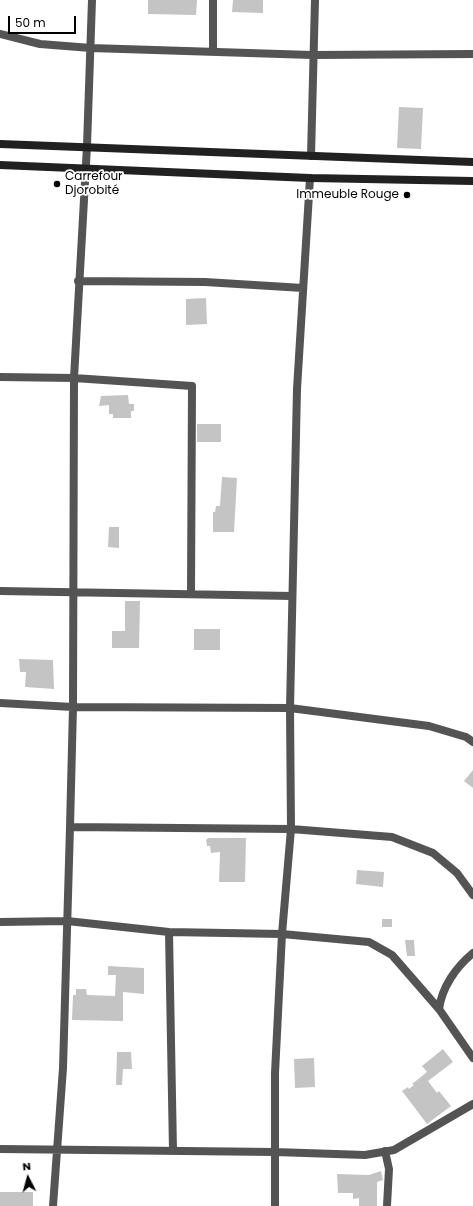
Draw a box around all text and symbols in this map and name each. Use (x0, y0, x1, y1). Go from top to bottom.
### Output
scale bar (10, 8, 78, 34)
text: 50 m (15, 14, 46, 31)
place label: Carrefour Djorobité (65, 170, 123, 198)
marker: Carrefour Djorobité (52, 179, 62, 189)
place label: Immeuble Rouge (296, 188, 399, 202)
marker: Immeuble Rouge (402, 190, 412, 200)
north arrow (8, 1158, 48, 1198)
text: N (22, 1158, 32, 1174)

